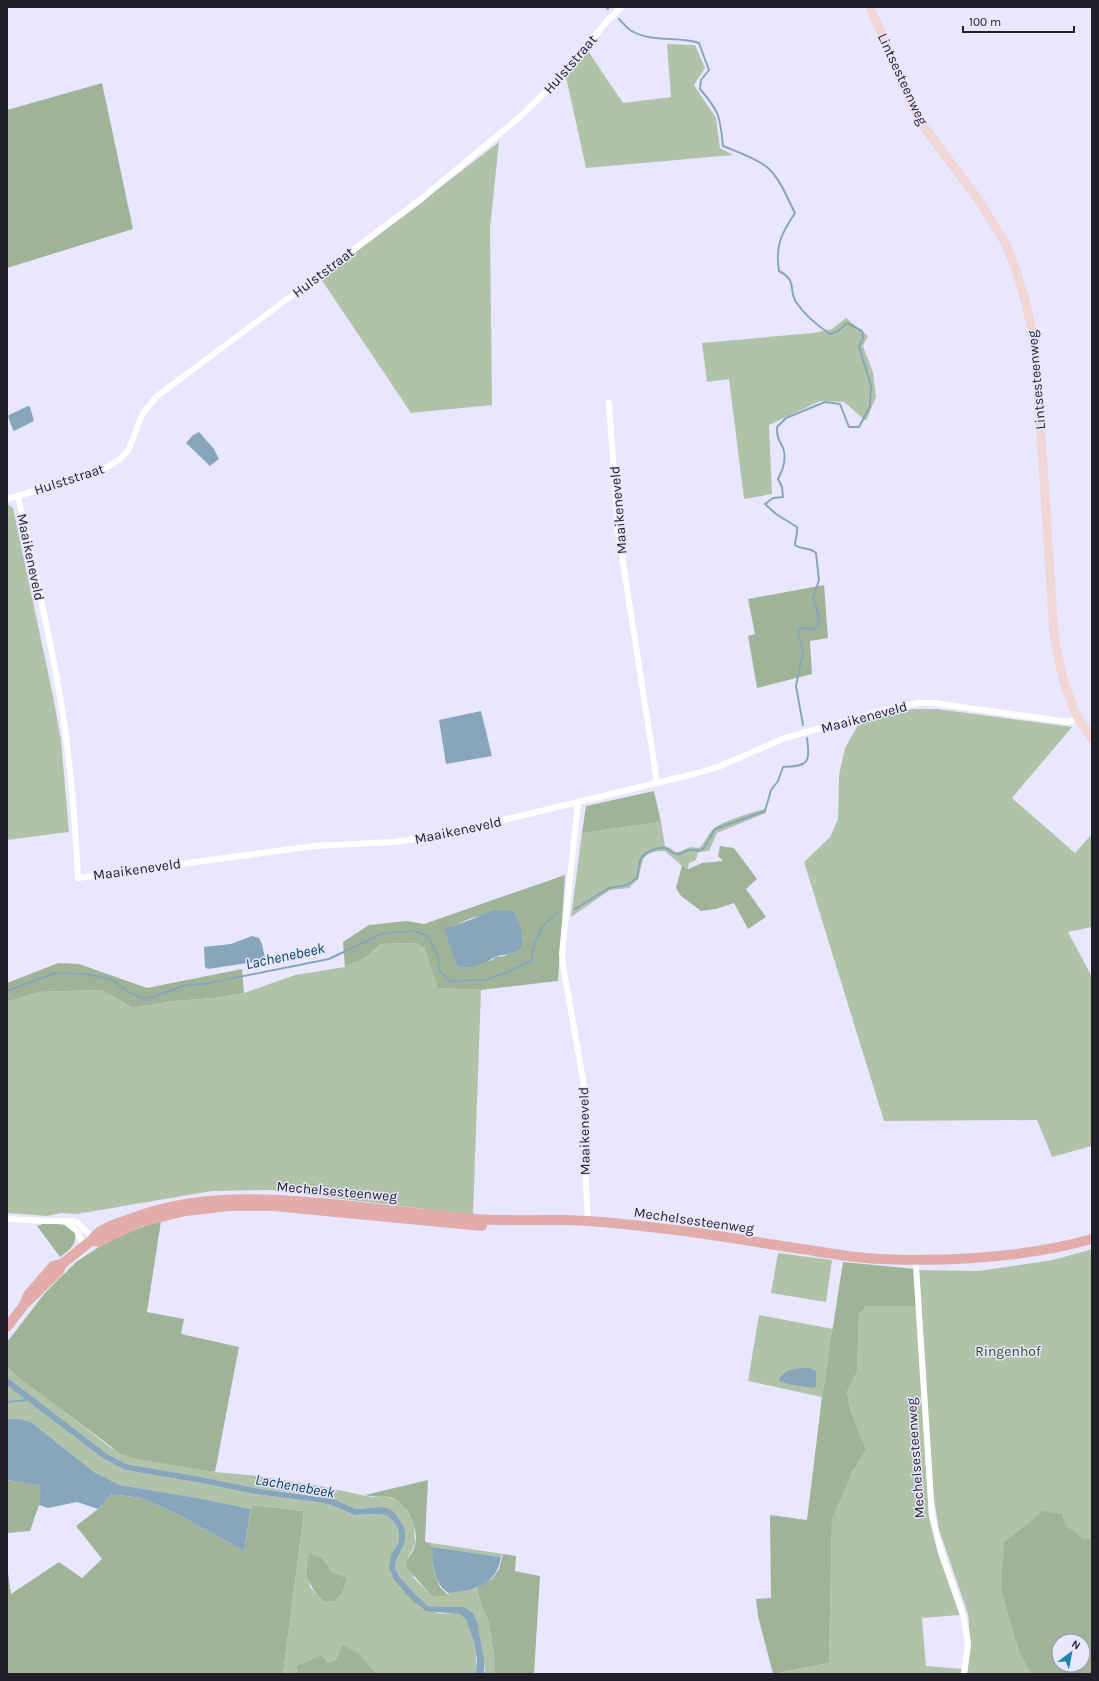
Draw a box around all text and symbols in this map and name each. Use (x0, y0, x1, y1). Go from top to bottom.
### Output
scale bar (963, 8, 1074, 34)
text: 100 m (969, 15, 1001, 29)
street label: Lintsesteenweg (874, 30, 931, 128)
street label: Hulststraat (540, 31, 601, 97)
street label: Hulststraat (289, 244, 357, 301)
street label: Lintsesteenweg (1024, 329, 1049, 430)
street label: Hulststraat (32, 460, 106, 499)
street label: Maaikeneveld (606, 465, 631, 555)
street label: Maaikeneveld (13, 512, 48, 602)
street label: Maaikeneveld (819, 698, 909, 737)
street label: Maaikeneveld (413, 813, 503, 848)
street label: Maaikeneveld (92, 855, 182, 884)
water label: Lachenebeek (244, 939, 327, 973)
street label: Maaikeneveld (575, 1087, 594, 1175)
street label: Mechelsesteenweg (276, 1178, 398, 1205)
street label: Mechelsesteenweg (633, 1204, 755, 1237)
park label: Ringenhof (975, 1343, 1041, 1360)
street label: Mechelsesteenweg (903, 1397, 928, 1519)
water label: Lachenebeek (254, 1470, 337, 1502)
north arrow (1051, 1633, 1091, 1673)
text: N (1069, 1637, 1083, 1653)

